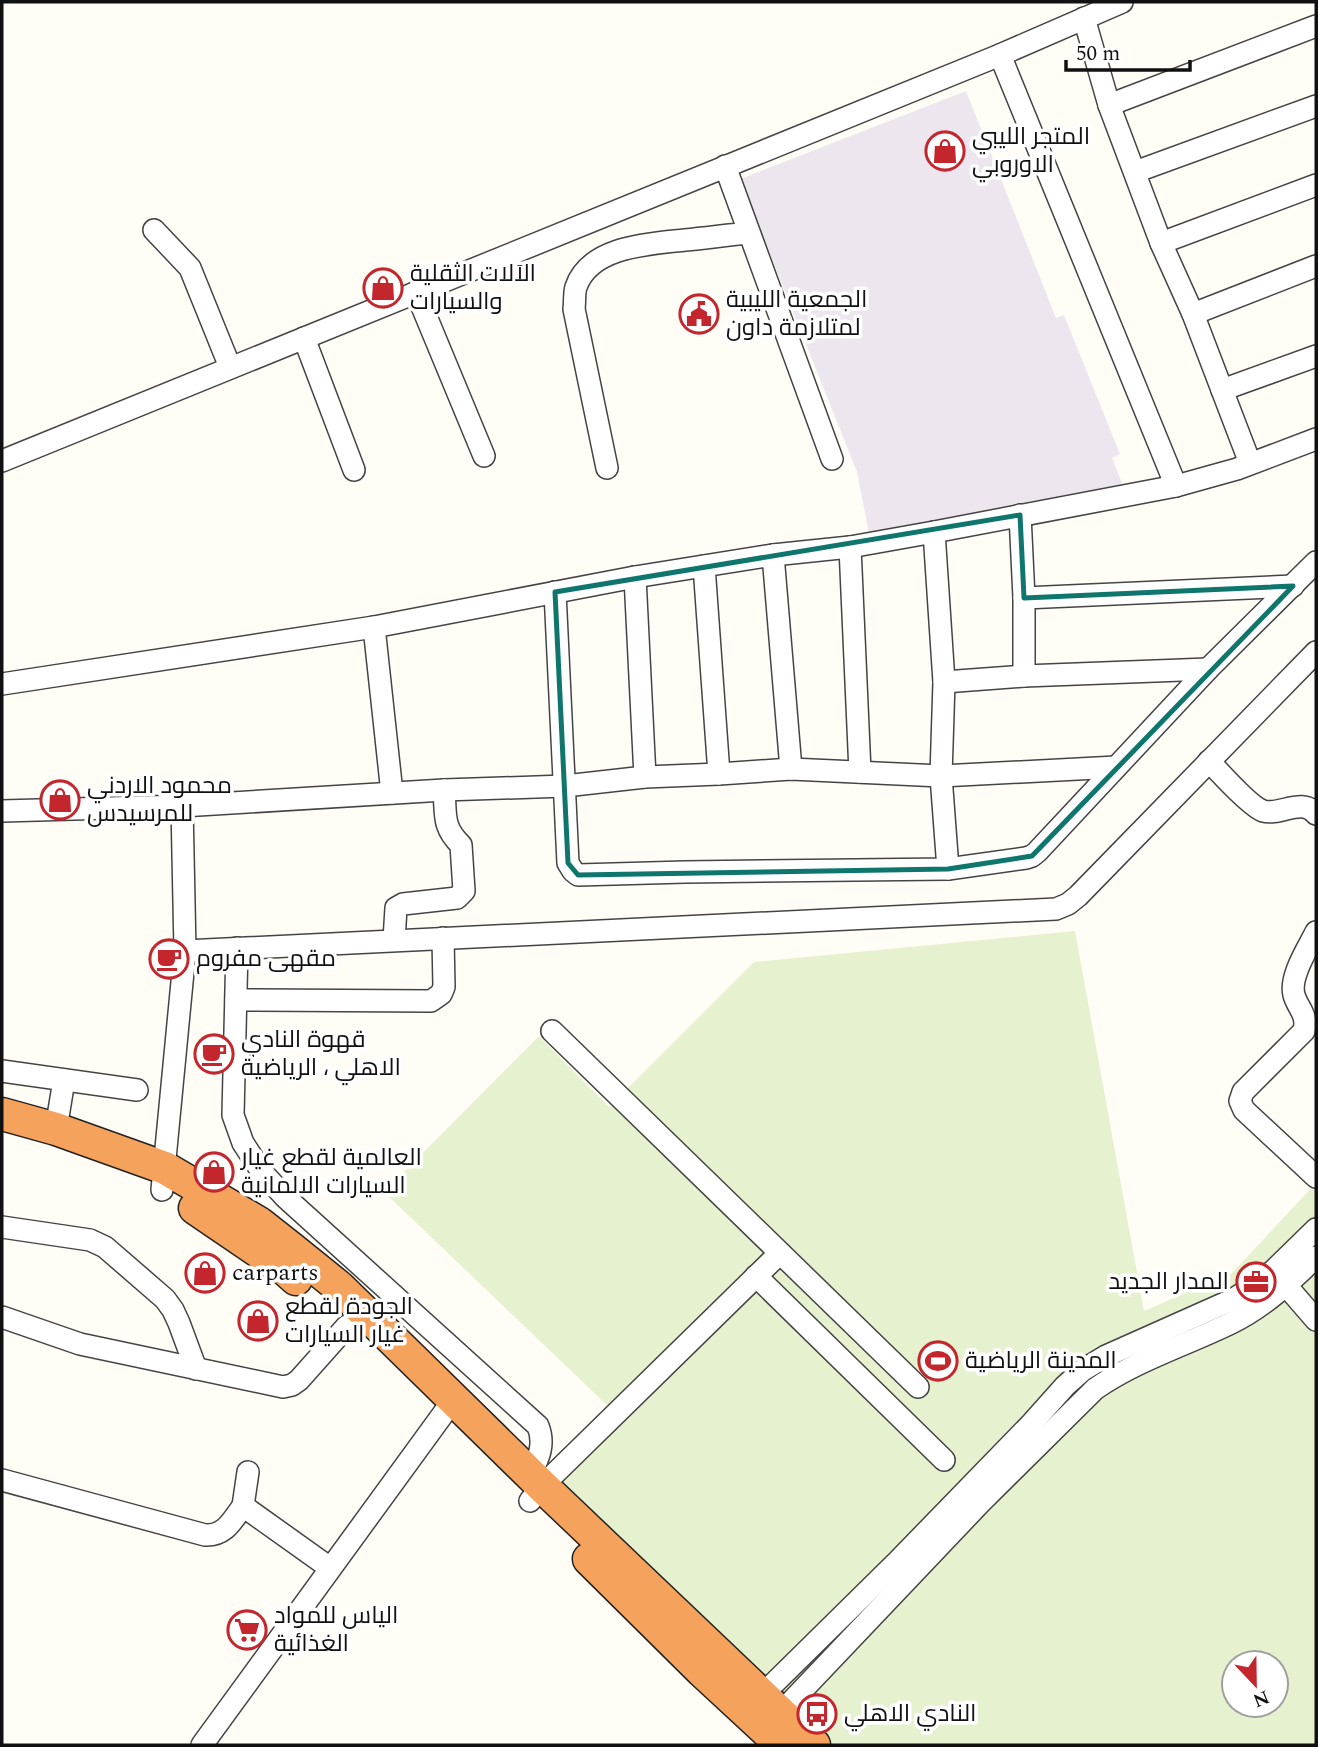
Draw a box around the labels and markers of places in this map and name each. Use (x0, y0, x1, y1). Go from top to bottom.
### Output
place label: المتجر الليبي الاوروبي (972, 119, 1090, 183)
shop icon: المتجر الليبي الاوروبي (924, 130, 966, 172)
place label: الاَلات الثقلية والسيارات (410, 256, 536, 320)
shop icon: الاَلات الثقلية والسيارات (362, 267, 404, 309)
place label: الجمعية الليبية لمتلازمة داون (726, 282, 867, 346)
public building icon: الجمعية الليبية لمتلازمة داون (678, 293, 720, 335)
place label: محمود الاردني للمرسيدس (87, 768, 232, 832)
shop icon: محمود الاردني للمرسيدس (39, 779, 81, 821)
cafe icon: مقهى مفروم (148, 938, 190, 980)
place label: مقهى مفروم (196, 941, 336, 977)
place label: قهوة النادي الاهلي ، الرياضية (241, 1022, 401, 1086)
cafe icon: قهوة النادي الاهلي ، الرياضية (193, 1033, 235, 1075)
place label: العالمية لقطع غيار السيارات الالمانية (239, 1140, 422, 1204)
shop icon: العالمية لقطع غيار السيارات الالمانية (193, 1151, 235, 1193)
shop icon: carparts (184, 1252, 226, 1294)
place label: carparts (232, 1255, 319, 1291)
office icon: المدار الجديد (1235, 1261, 1277, 1303)
place label: المدار الجديد (1109, 1264, 1229, 1300)
place label: الجودة لقطع غيار السيارات (285, 1289, 413, 1353)
shop icon: الجودة لقطع غيار السيارات (237, 1300, 279, 1342)
sports icon: المدينة الرياضية (917, 1340, 959, 1382)
place label: المدينة الرياضية (965, 1343, 1117, 1379)
place label: الياس للمواد الغذائية (274, 1598, 398, 1662)
supermarket icon: الياس للمواد الغذائية (226, 1609, 268, 1651)
bus stop icon: النادي الاهلي (796, 1693, 838, 1735)
place label: النادي الاهلي (844, 1696, 977, 1732)

